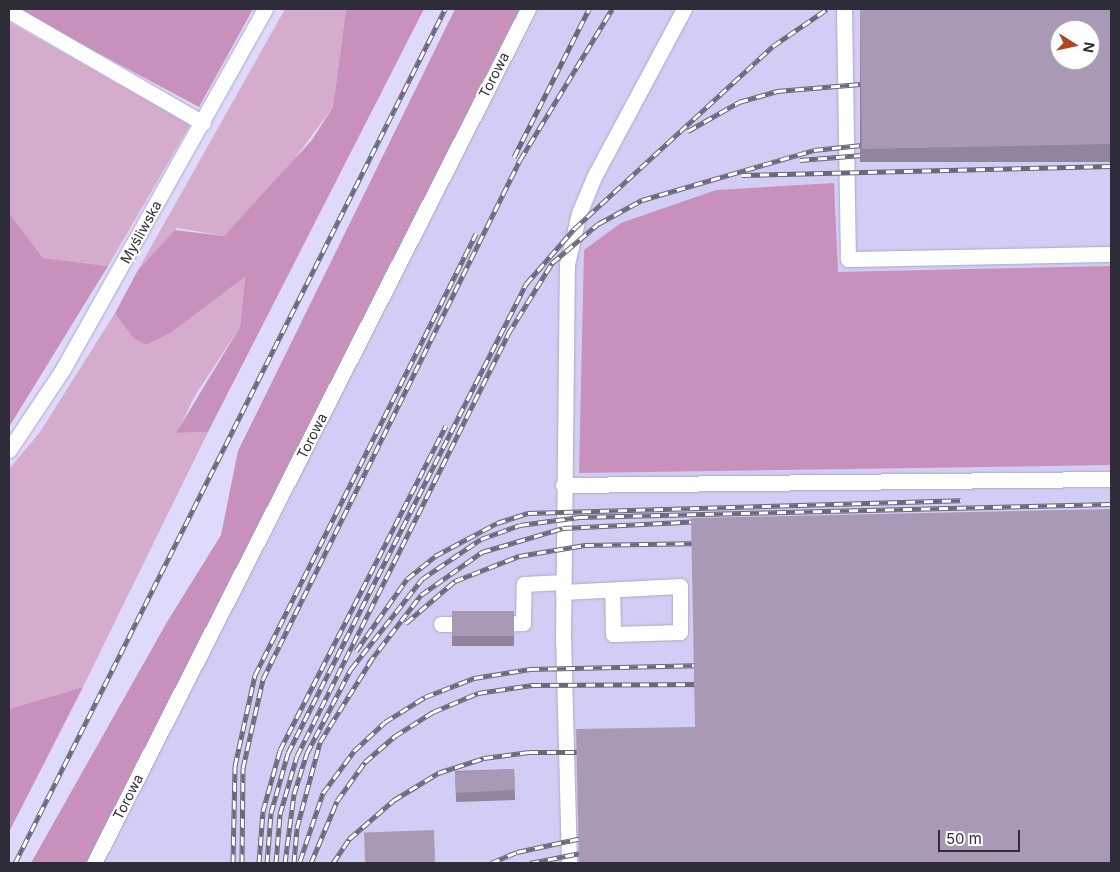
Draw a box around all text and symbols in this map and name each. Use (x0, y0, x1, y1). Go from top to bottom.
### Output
north arrow (1050, 20, 1100, 70)
text: N (1080, 41, 1099, 54)
street label: Torowa (475, 49, 513, 101)
street label: Myśliwska (117, 198, 165, 266)
street label: Torowa (293, 410, 331, 462)
street label: Torowa (109, 771, 147, 823)
scale bar (940, 820, 1022, 852)
text: 50 m (946, 829, 982, 848)

